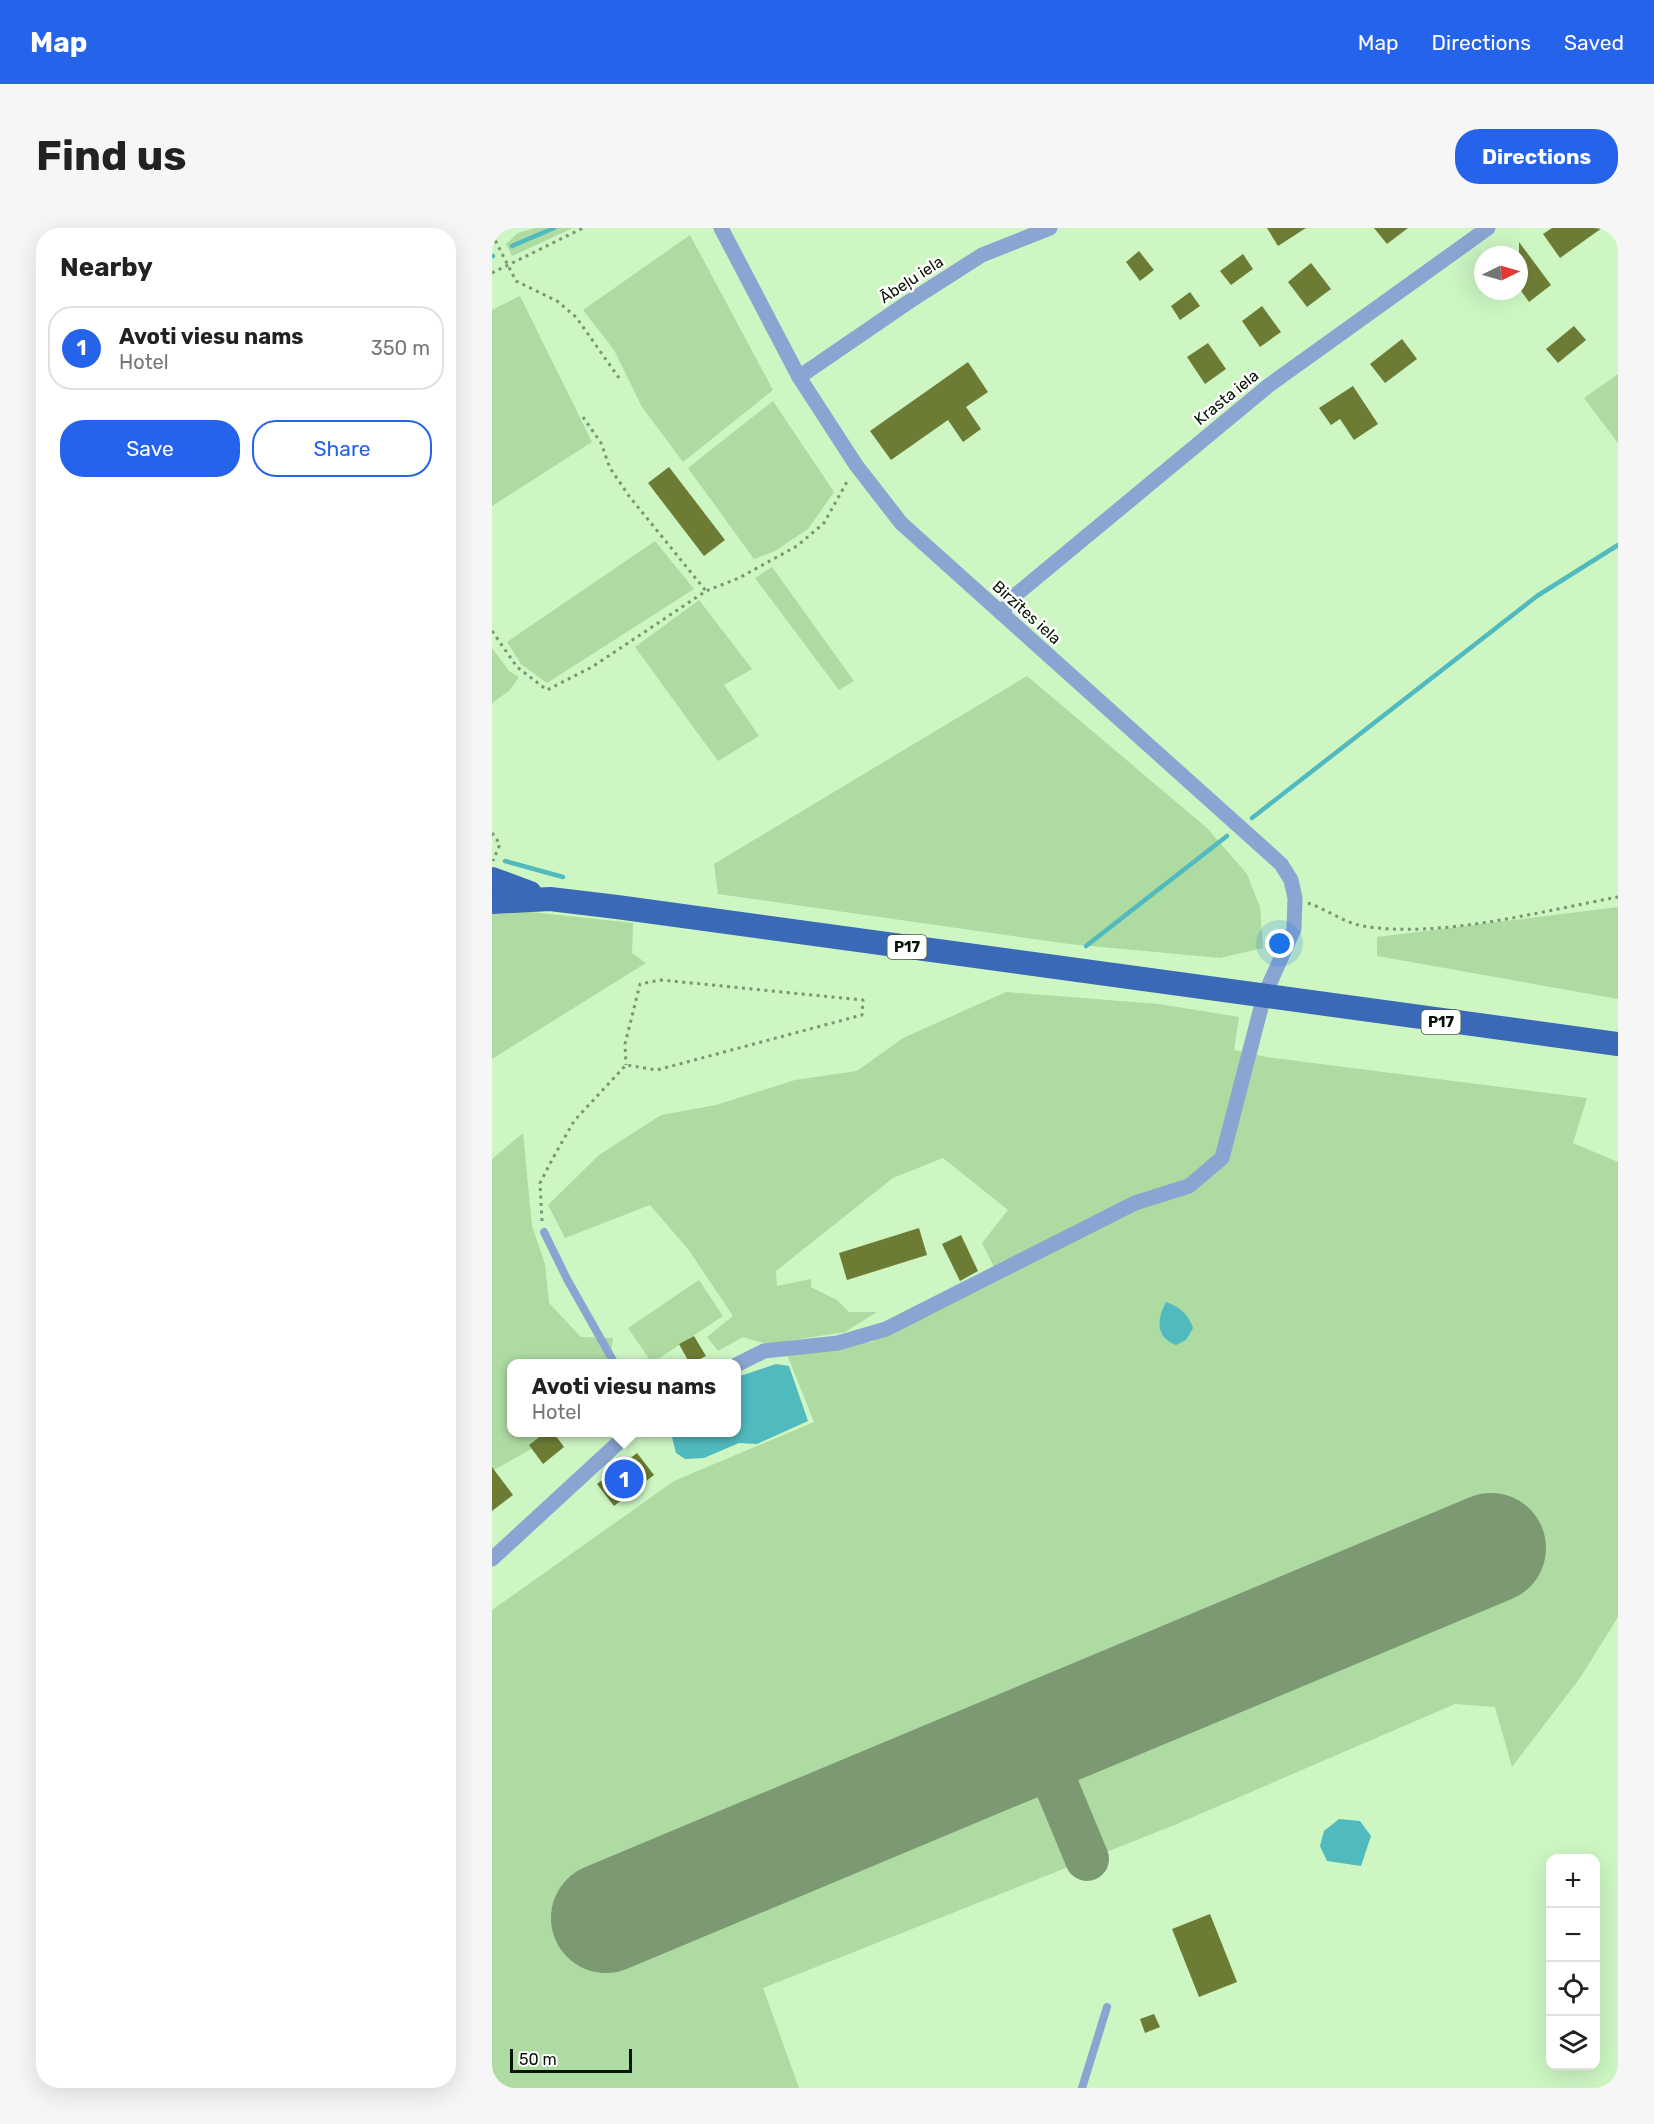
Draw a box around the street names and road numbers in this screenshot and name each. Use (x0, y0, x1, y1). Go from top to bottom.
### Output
street label: Ābeļu iela (876, 252, 947, 307)
street label: Krasta iela (1190, 366, 1262, 429)
street label: Birzītes iela (989, 577, 1065, 648)
road number: P17 (888, 935, 926, 959)
road number: P17 (1422, 1010, 1460, 1034)

